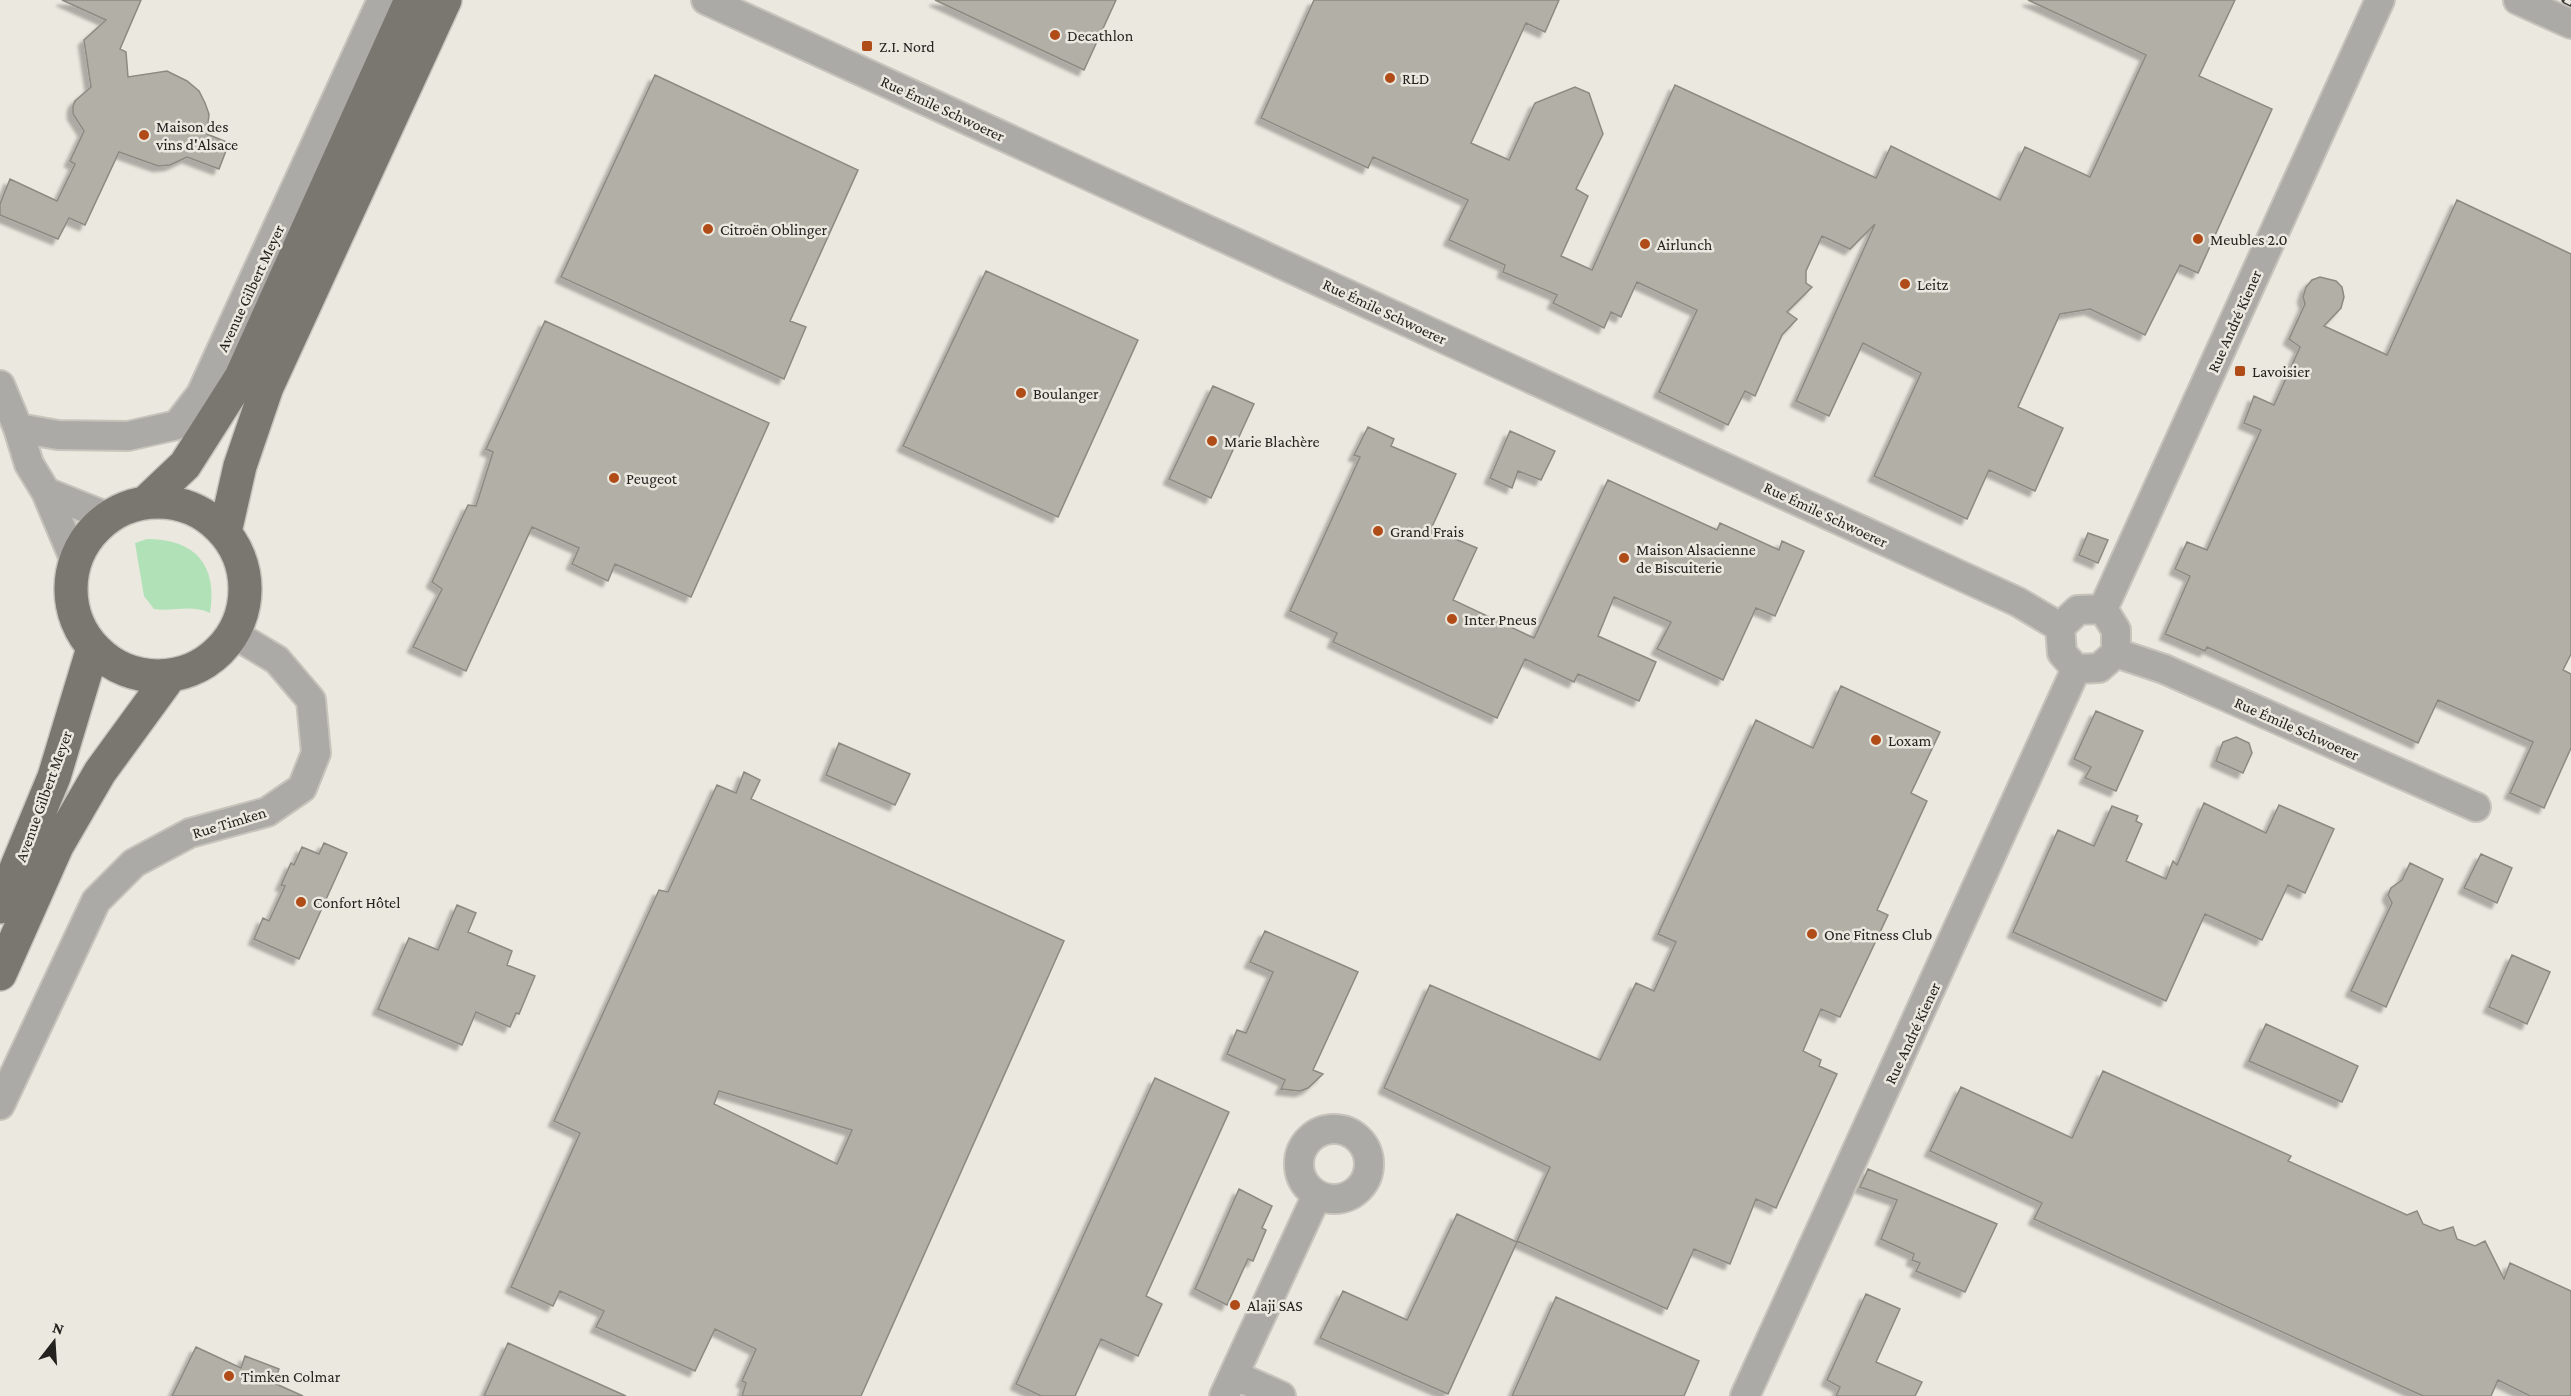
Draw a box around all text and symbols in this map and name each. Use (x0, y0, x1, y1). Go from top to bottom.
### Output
place label: Decathlon (1067, 27, 1134, 44)
marker: Decathlon (1048, 28, 1062, 42)
place label: Z.I. Nord (879, 38, 935, 55)
marker: Z.I. Nord (860, 39, 874, 53)
place label: RLD (1402, 70, 1430, 87)
marker: RLD (1383, 71, 1397, 85)
street label: Rue Émile Schwoerer (878, 72, 1008, 145)
place label: Maison des vins d'Alsace (155, 118, 238, 153)
marker: Maison des vins d'Alsace (137, 128, 151, 142)
place label: Citroën Oblinger (720, 221, 827, 239)
street label: Avenue Gilbert Meyer (214, 222, 288, 355)
marker: Citroën Oblinger (701, 222, 715, 236)
place label: Meubles 2.0 (2210, 231, 2287, 248)
marker: Meubles 2.0 (2191, 232, 2205, 246)
place label: Airlunch (1657, 236, 1713, 253)
marker: Airlunch (1638, 237, 1652, 251)
street label: Rue André Kiener (2204, 267, 2265, 375)
street label: Rue Émile Schwoerer (1320, 275, 1450, 348)
place label: Leitz (1917, 276, 1948, 293)
marker: Leitz (1898, 277, 1912, 291)
place label: Lavoisier (2252, 363, 2310, 380)
marker: Lavoisier (2233, 364, 2247, 378)
place label: Boulanger (1033, 385, 1099, 403)
marker: Boulanger (1014, 386, 1028, 400)
place label: Marie Blachère (1224, 433, 1320, 450)
marker: Marie Blachère (1205, 434, 1219, 448)
place label: Peugeot (626, 470, 678, 488)
marker: Peugeot (607, 471, 621, 485)
street label: Rue Émile Schwoerer (1761, 478, 1891, 551)
place label: Grand Frais (1390, 523, 1464, 540)
marker: Grand Frais (1371, 524, 1385, 538)
place label: Maison Alsacienne de Biscuiterie (1636, 541, 1756, 576)
marker: Maison Alsacienne de Biscuiterie (1617, 551, 1631, 565)
place label: Inter Pneus (1464, 611, 1537, 628)
marker: Inter Pneus (1445, 612, 1459, 626)
street label: Rue Émile Schwoerer (2232, 693, 2362, 764)
street label: Avenue Gilbert Meyer (12, 728, 76, 864)
place label: Loxam (1888, 732, 1932, 749)
marker: Loxam (1869, 733, 1883, 747)
street label: Rue Timken (190, 803, 268, 842)
place label: Confort Hôtel (313, 894, 400, 911)
marker: Confort Hôtel (294, 895, 308, 909)
place label: One Fitness Club (1824, 926, 1932, 943)
marker: One Fitness Club (1805, 927, 1819, 941)
street label: Rue André Kiener (1881, 979, 1944, 1087)
place label: Alaji SAS (1247, 1297, 1303, 1315)
marker: Alaji SAS (1228, 1298, 1242, 1312)
north arrow (24, 1312, 84, 1372)
text: N (51, 1318, 66, 1338)
place label: Timken Colmar (241, 1368, 341, 1385)
marker: Timken Colmar (222, 1369, 236, 1383)

